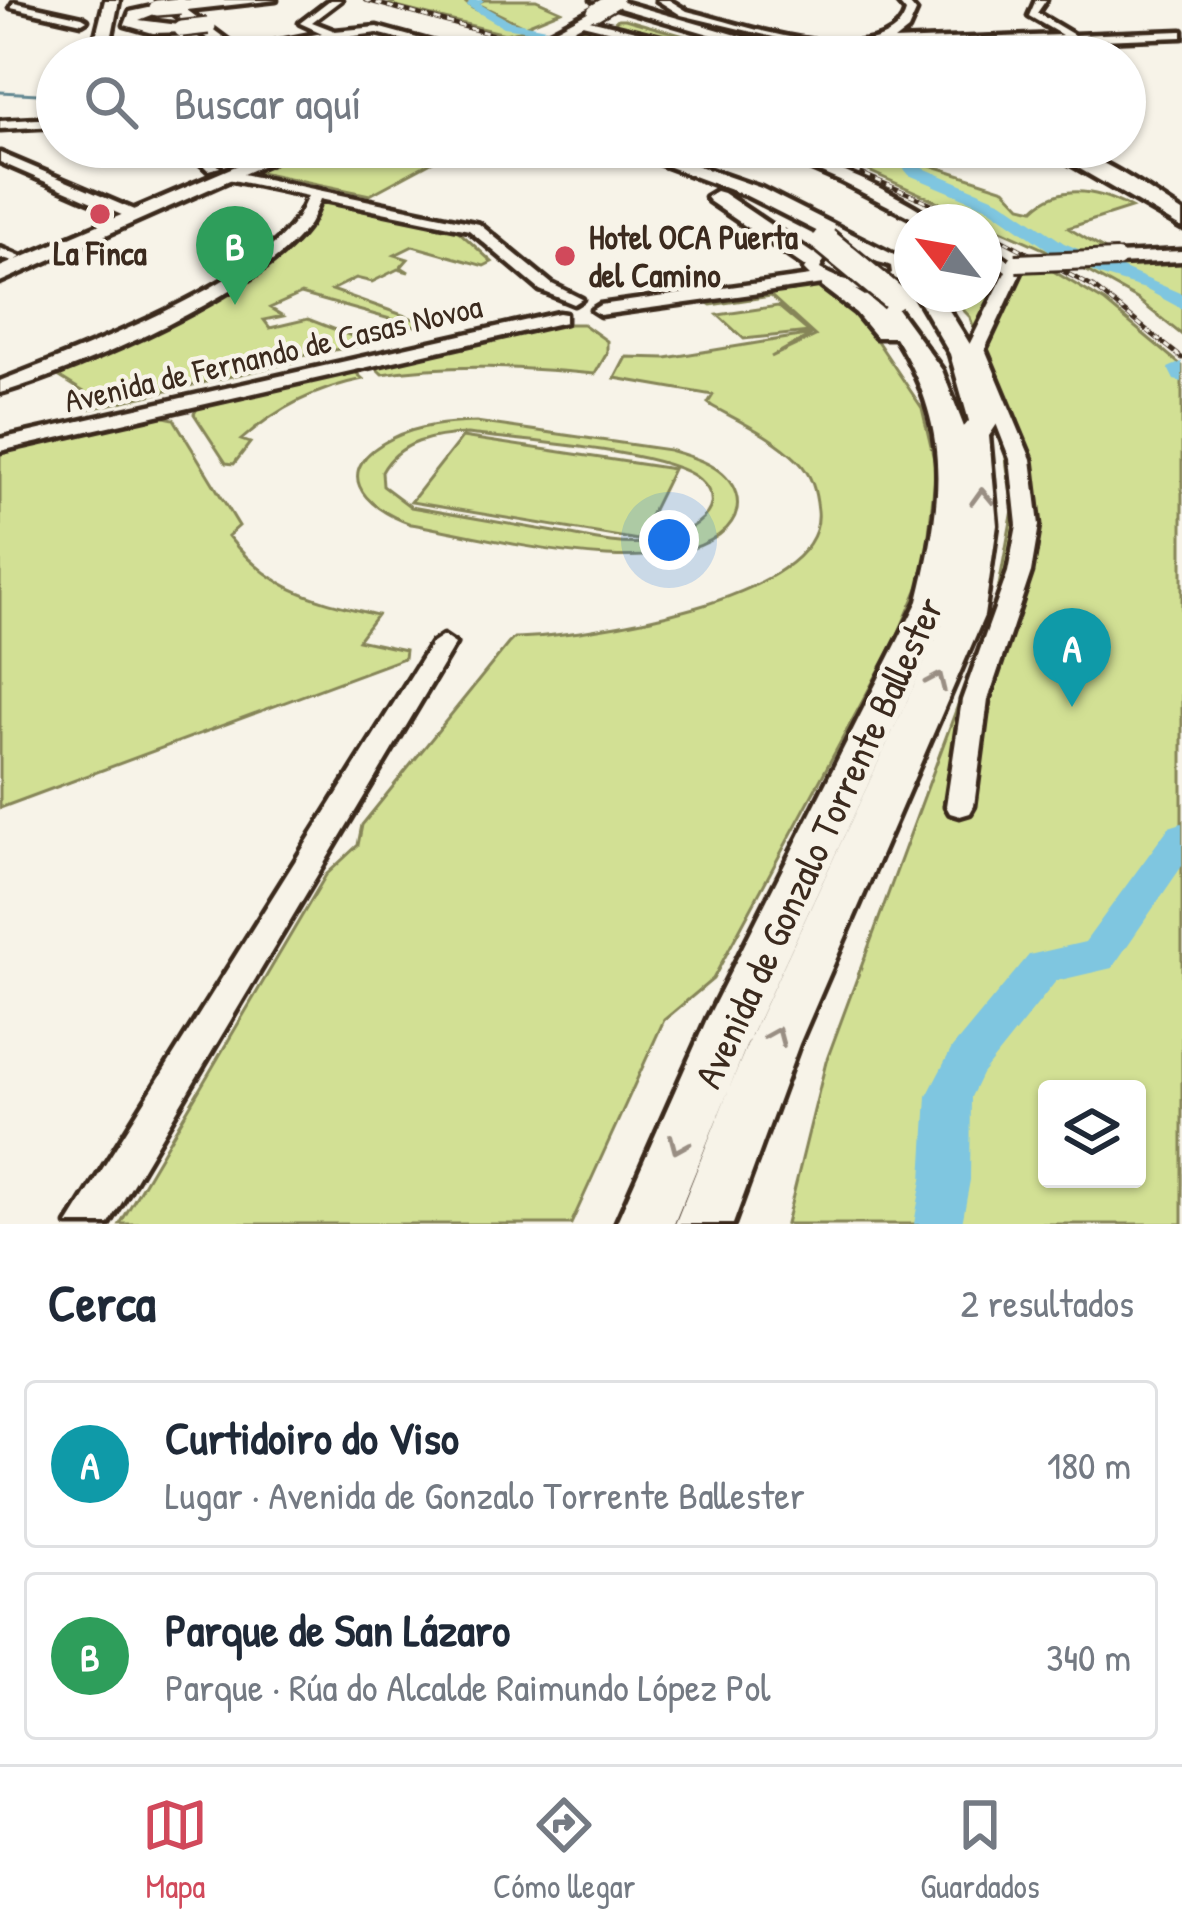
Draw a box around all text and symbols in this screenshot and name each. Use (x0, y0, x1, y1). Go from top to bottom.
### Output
search box (36, 36, 1146, 168)
icon: search (78, 69, 144, 135)
text: Buscar aquí (174, 72, 361, 133)
marker: La Finca (87, 201, 113, 227)
north arrow (894, 204, 1002, 312)
pin: B (196, 206, 274, 305)
place label: Hotel OCA Puerta del Camino (589, 215, 798, 297)
place label: La Finca (53, 231, 147, 275)
marker: Hotel OCA Puerta del Camino (552, 243, 578, 269)
street label: Avenida de Fernando de Casas Novoa (60, 283, 486, 423)
one-way arrow (969, 487, 995, 506)
your location (639, 510, 699, 570)
street label: Avenida de Gonzalo Torrente Ballester (681, 588, 955, 1096)
pin: A (1033, 608, 1111, 707)
one-way arrow (922, 672, 946, 693)
one-way arrow (762, 1027, 786, 1049)
map controls (1038, 1080, 1146, 1188)
button: layers (1038, 1080, 1146, 1188)
one-way arrow (668, 1134, 692, 1155)
text: Cerca (48, 1268, 156, 1337)
text: 2 resultados (961, 1276, 1134, 1329)
text: Curtidoiro do Viso (165, 1407, 459, 1468)
text: A (80, 1438, 100, 1491)
text: 180 m (1047, 1438, 1131, 1491)
text: Lugar · Avenida de Gonzalo Torrente Ballester (165, 1468, 805, 1521)
text: Parque de San Lázaro (165, 1599, 510, 1660)
text: B (80, 1630, 100, 1683)
text: 340 m (1046, 1630, 1131, 1683)
text: Parque · Rúa do Alcalde Raimundo López Pol (165, 1660, 771, 1713)
tab: Mapa (142, 1792, 208, 1908)
tab: Cómo llegar (493, 1792, 636, 1908)
tab: Guardados (920, 1792, 1040, 1908)

